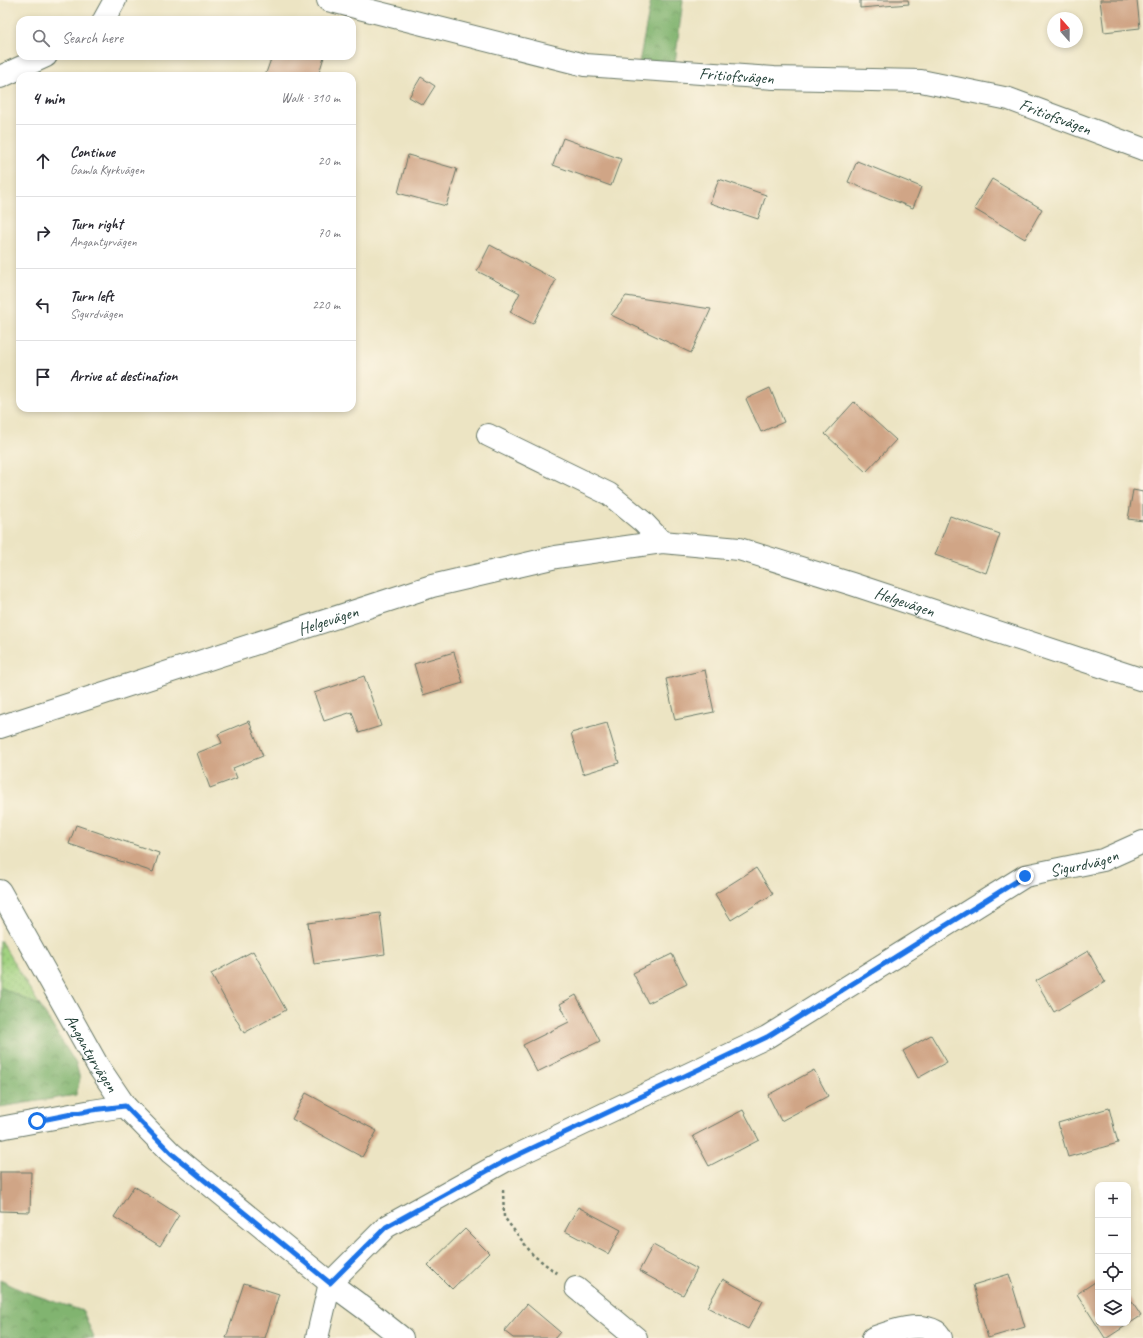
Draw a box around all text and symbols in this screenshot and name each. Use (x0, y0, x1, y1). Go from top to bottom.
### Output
north arrow (1047, 12, 1083, 48)
search box (16, 16, 356, 60)
icon: search (30, 27, 52, 49)
text: Search here (62, 29, 123, 48)
street label: Fritiofsvägen (698, 62, 775, 88)
text: 4 min (32, 88, 65, 109)
text: Walk · 310 m (281, 90, 340, 106)
street label: Fritiofsvägen (1017, 93, 1095, 139)
text: Continue (70, 143, 115, 162)
icon: ahead (32, 150, 54, 172)
text: 20 m (318, 153, 340, 169)
text: Gamla Kyrkvägen (70, 162, 144, 178)
text: Turn right (70, 215, 123, 234)
icon: right (32, 222, 54, 244)
text: 70 m (318, 225, 340, 241)
text: Angantyrvägen (70, 234, 136, 250)
text: Turn left (70, 287, 113, 306)
icon: left (32, 294, 54, 316)
text: 220 m (312, 297, 340, 313)
text: Sigurdvägen (70, 306, 123, 322)
icon: arrive (32, 366, 54, 388)
text: Arrive at destination (70, 367, 177, 386)
street label: Helgevägen (872, 582, 938, 621)
street label: Helgevägen (295, 600, 361, 640)
street label: Sigurdvägen (1048, 844, 1122, 881)
route end (1016, 867, 1034, 885)
street label: Angantyrvägen (60, 1010, 123, 1096)
route start (28, 1112, 46, 1130)
map controls (1095, 1182, 1131, 1326)
button: + (1095, 1182, 1131, 1218)
button: − (1095, 1218, 1131, 1254)
button: locate (1095, 1254, 1131, 1290)
button: layers (1095, 1290, 1131, 1326)

